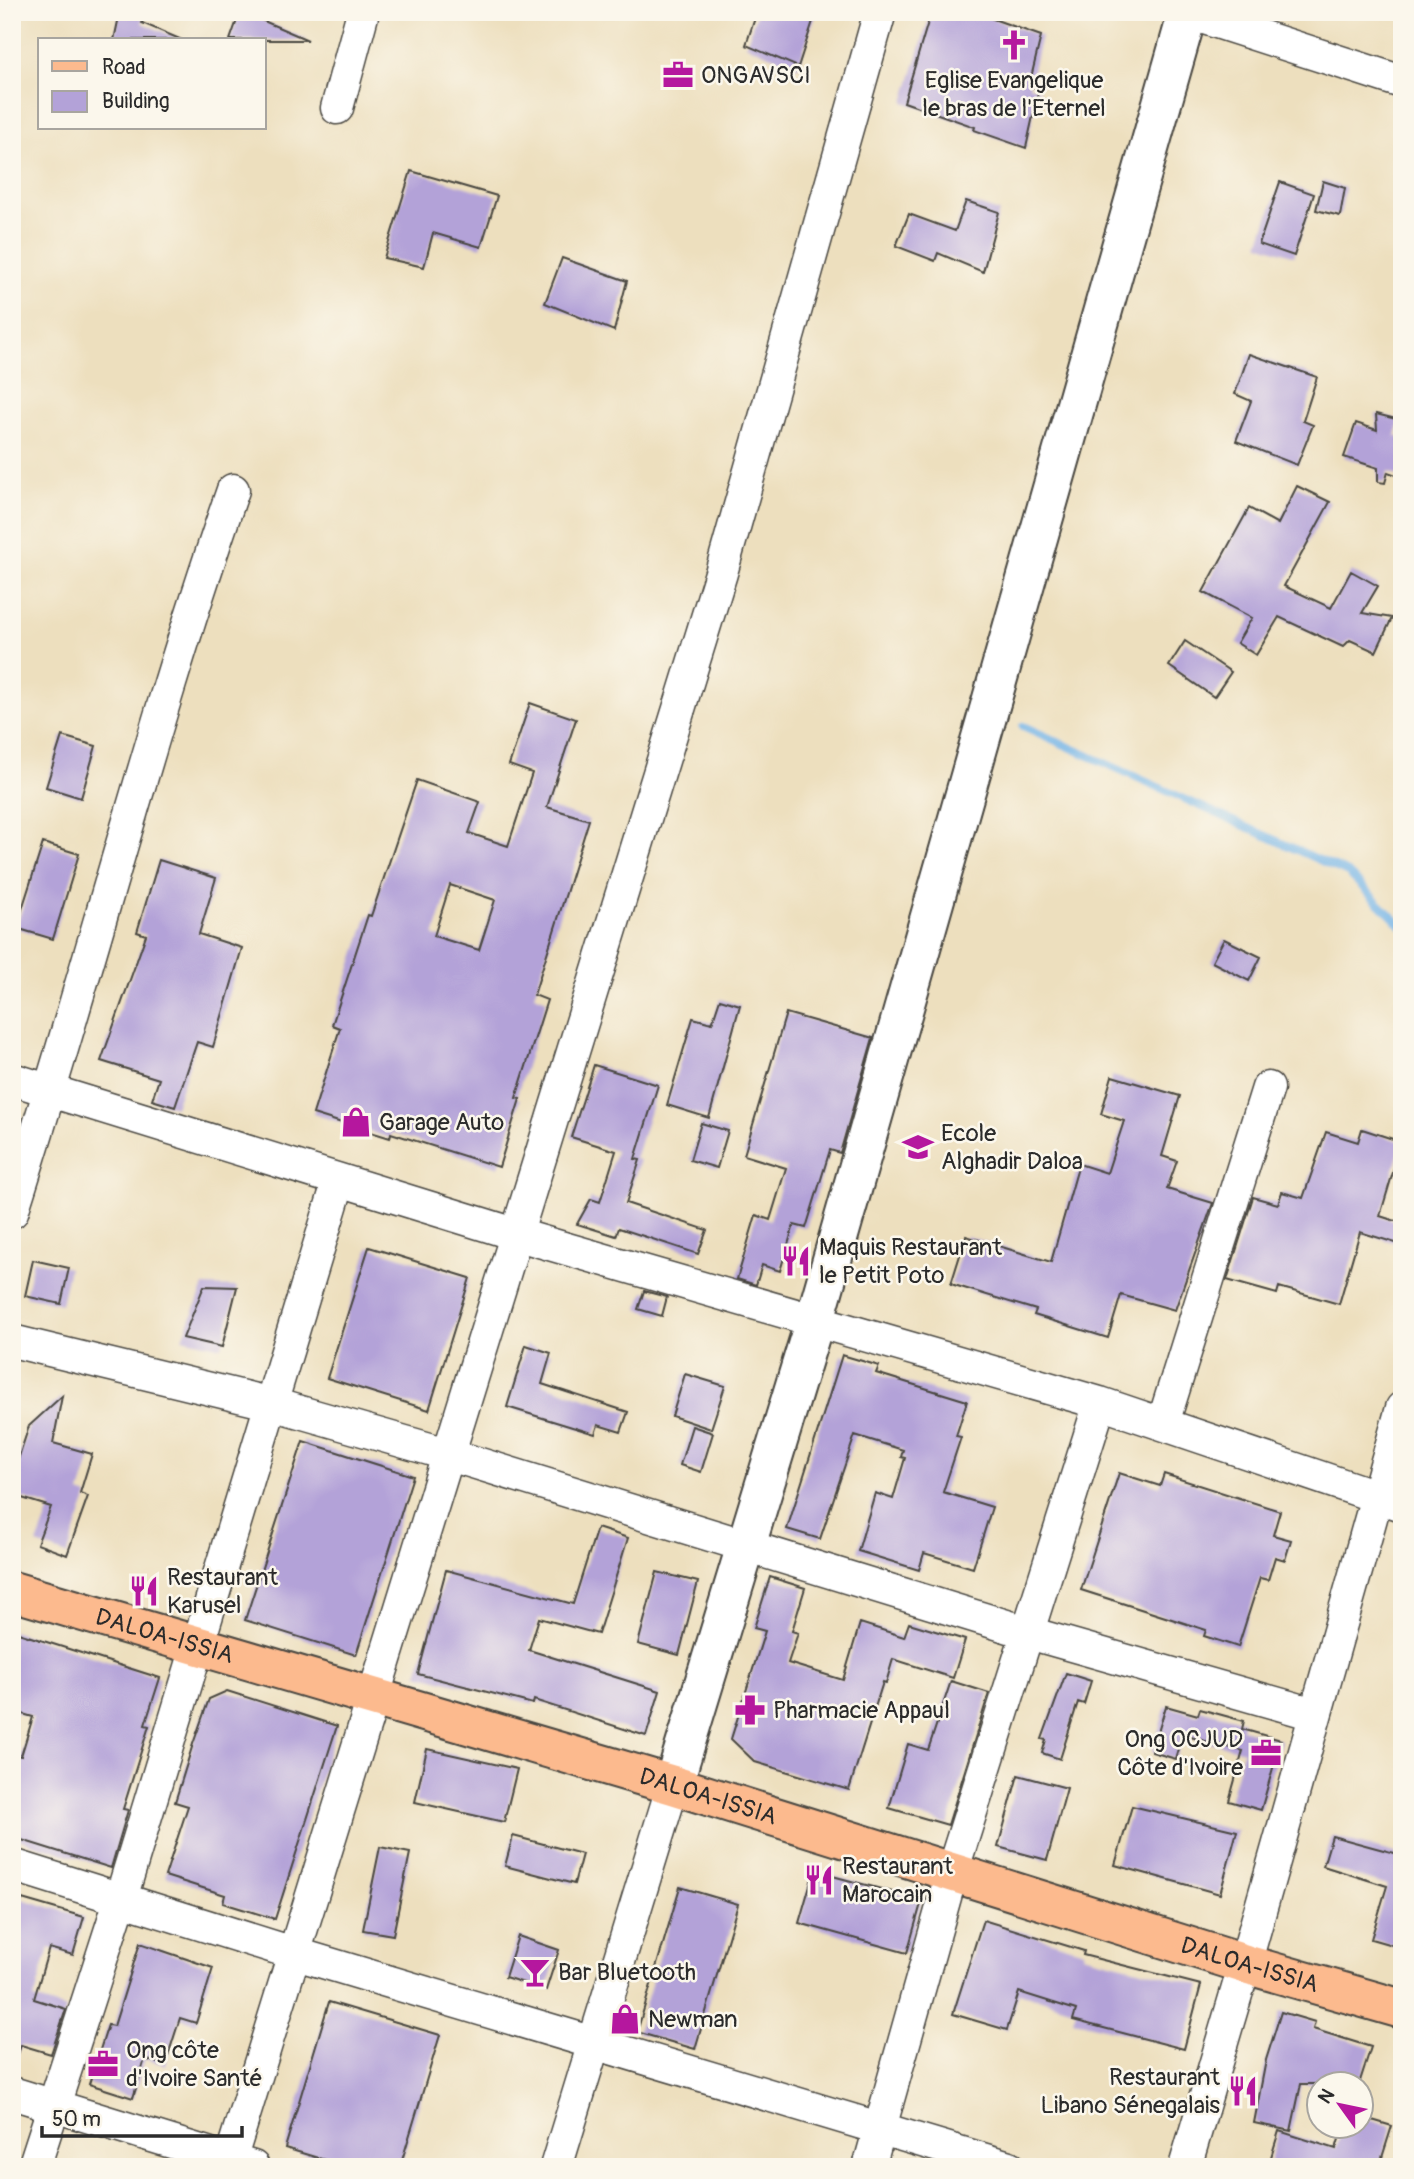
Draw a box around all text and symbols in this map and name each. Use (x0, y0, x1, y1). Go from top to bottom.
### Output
church icon: Eglise Evangelique le bras de l'Eternel (997, 28, 1031, 62)
legend (38, 38, 266, 130)
text: Road (102, 54, 146, 81)
office icon: ONGAVSCI (661, 58, 695, 92)
place label: ONGAVSCI (701, 61, 811, 90)
place label: Eglise Evangelique le bras de l'Eternel (922, 66, 1106, 123)
text: Building (102, 88, 169, 115)
shop icon: Garage Auto (339, 1105, 373, 1139)
place label: Garage Auto (379, 1108, 504, 1137)
place label: Ecole Alghadir Daloa (941, 1119, 1083, 1176)
school or university icon: Ecole Alghadir Daloa (901, 1130, 935, 1164)
place label: Maquis Restaurant le Petit Poto (819, 1233, 1002, 1290)
restaurant icon: Maquis Restaurant le Petit Poto (779, 1244, 813, 1278)
place label: Restaurant Karusel (167, 1563, 278, 1620)
restaurant icon: Restaurant Karusel (127, 1574, 161, 1608)
street label: DALOA-ISSIA (92, 1602, 237, 1670)
pharmacy icon: Pharmacie Appaul (733, 1693, 767, 1727)
place label: Pharmacie Appaul (773, 1696, 950, 1725)
place label: Ong OCJUD Côte d'Ivoire (1117, 1725, 1243, 1782)
office icon: Ong OCJUD Côte d'Ivoire (1249, 1736, 1283, 1770)
street label: DALOA-ISSIA (636, 1762, 781, 1832)
place label: Restaurant Marocain (842, 1852, 953, 1909)
restaurant icon: Restaurant Marocain (802, 1863, 836, 1897)
street label: DALOA-ISSIA (1177, 1931, 1322, 1999)
bar icon: Bar Bluetooth (518, 1955, 552, 1989)
place label: Bar Bluetooth (558, 1958, 696, 1987)
shop icon: Newman (608, 2002, 642, 2036)
place label: Newman (648, 2005, 738, 2034)
place label: Ong côte d'Ivoire Santé (126, 2036, 263, 2093)
office icon: Ong côte d'Ivoire Santé (86, 2047, 120, 2081)
place label: Restaurant Libano Sénegalais (1041, 2063, 1220, 2120)
north arrow (1306, 2070, 1376, 2140)
restaurant icon: Restaurant Libano Sénegalais (1226, 2074, 1260, 2108)
text: N (1313, 2084, 1340, 2108)
scale bar (42, 2095, 242, 2139)
text: 50 m (52, 2106, 101, 2133)

